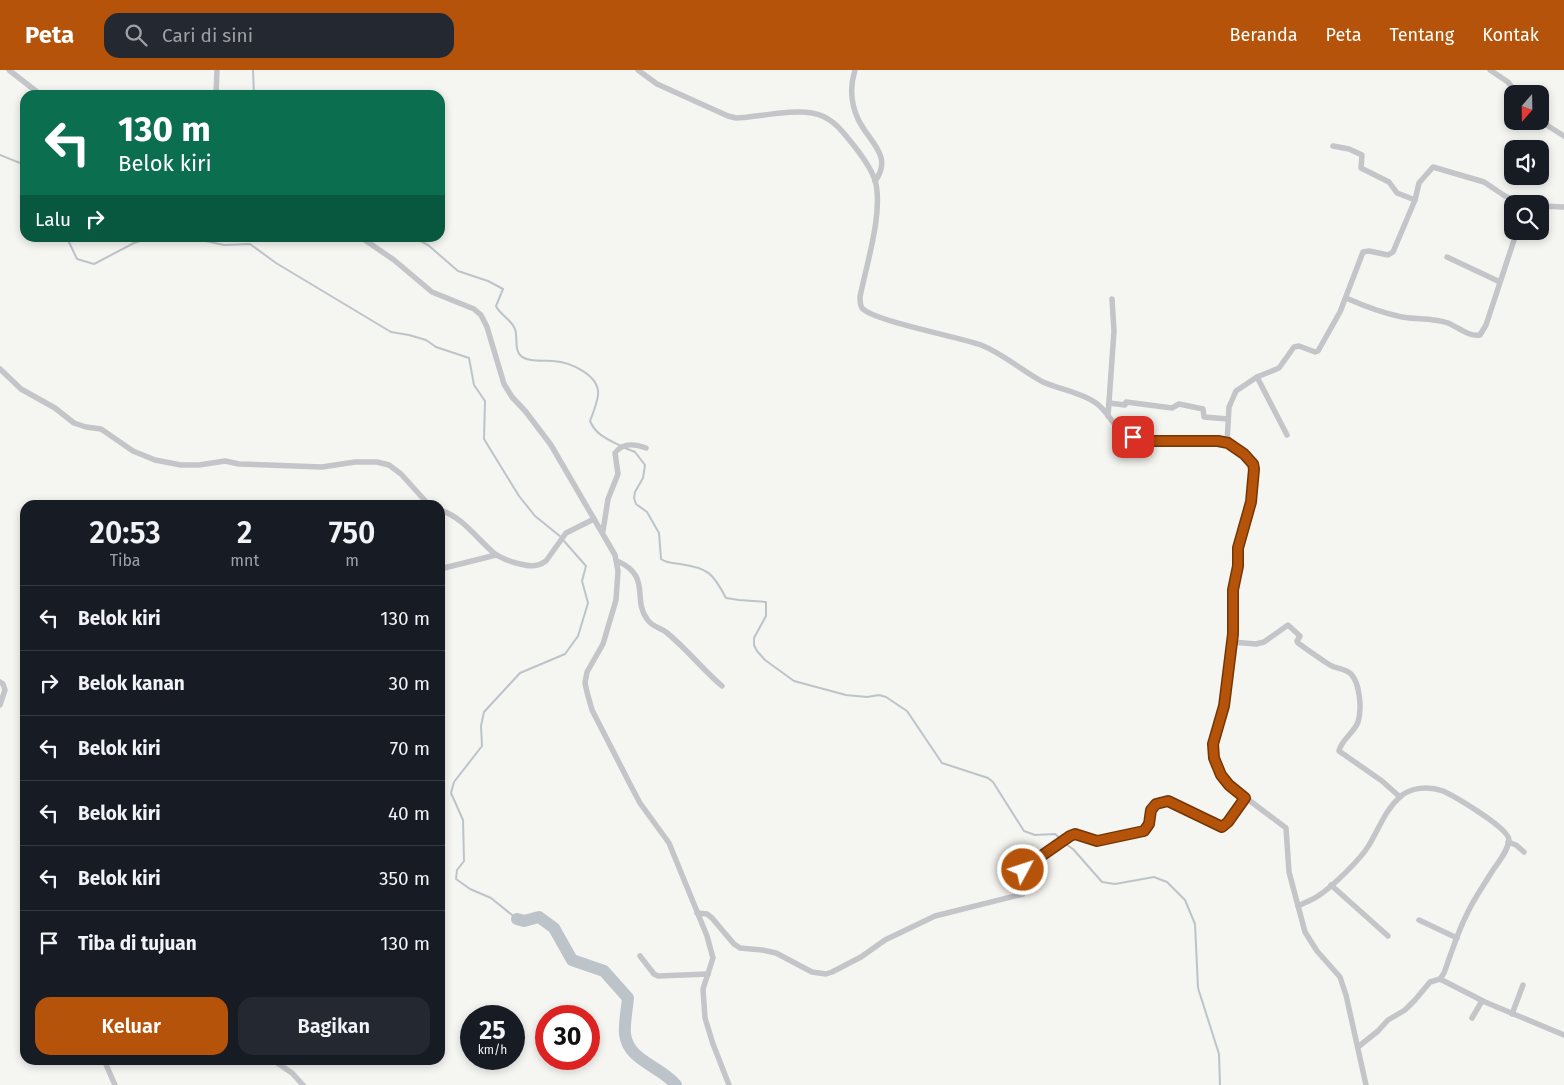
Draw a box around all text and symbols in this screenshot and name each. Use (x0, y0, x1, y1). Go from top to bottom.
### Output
search box (104, 13, 454, 58)
text: Peta (25, 21, 74, 49)
icon: search (122, 21, 150, 49)
text: Cari di sini (162, 24, 253, 47)
text: Beranda (1230, 24, 1298, 46)
text: Peta (1326, 24, 1361, 46)
text: Tentang (1389, 24, 1454, 46)
text: Kontak (1482, 24, 1539, 46)
north arrow (1504, 85, 1549, 130)
map controls (1504, 85, 1549, 240)
text: 130 m (118, 108, 211, 150)
icon: left (35, 110, 100, 175)
button: sound (1504, 140, 1549, 185)
text: Belok kiri (118, 150, 212, 177)
button: search (1504, 195, 1549, 240)
icon: right (81, 205, 109, 233)
text: Lalu (35, 208, 71, 231)
pin (1112, 416, 1154, 458)
icon: arrive (1119, 423, 1147, 451)
text: 20:53 (90, 515, 161, 551)
text: 2 (237, 515, 252, 551)
text: 750 (329, 515, 375, 551)
text: Tiba (110, 551, 141, 570)
text: mnt (230, 551, 259, 570)
text: m (345, 551, 359, 570)
icon: left (35, 604, 63, 632)
text: Belok kiri (78, 607, 161, 630)
text: 130 m (380, 607, 430, 630)
icon: right (35, 669, 63, 697)
text: Belok kanan (78, 672, 185, 695)
text: 30 m (389, 672, 430, 695)
icon: left (35, 734, 63, 762)
text: Belok kiri (78, 737, 161, 760)
text: 70 m (390, 737, 430, 760)
icon: left (35, 799, 63, 827)
text: Belok kiri (78, 802, 161, 825)
text: 40 m (388, 802, 430, 825)
position arrow (996, 843, 1048, 895)
icon: left (35, 864, 63, 892)
text: Belok kiri (78, 867, 161, 890)
text: 350 m (379, 867, 430, 890)
icon: arrive (35, 929, 63, 957)
text: Tiba di tujuan (78, 932, 197, 955)
text: 130 m (380, 932, 430, 955)
button: Keluar (35, 997, 228, 1055)
button: Bagikan (238, 997, 430, 1055)
speed limit sign: 30 (535, 1005, 600, 1070)
text: 25 (479, 1016, 506, 1046)
text: km/h (478, 1043, 507, 1057)

